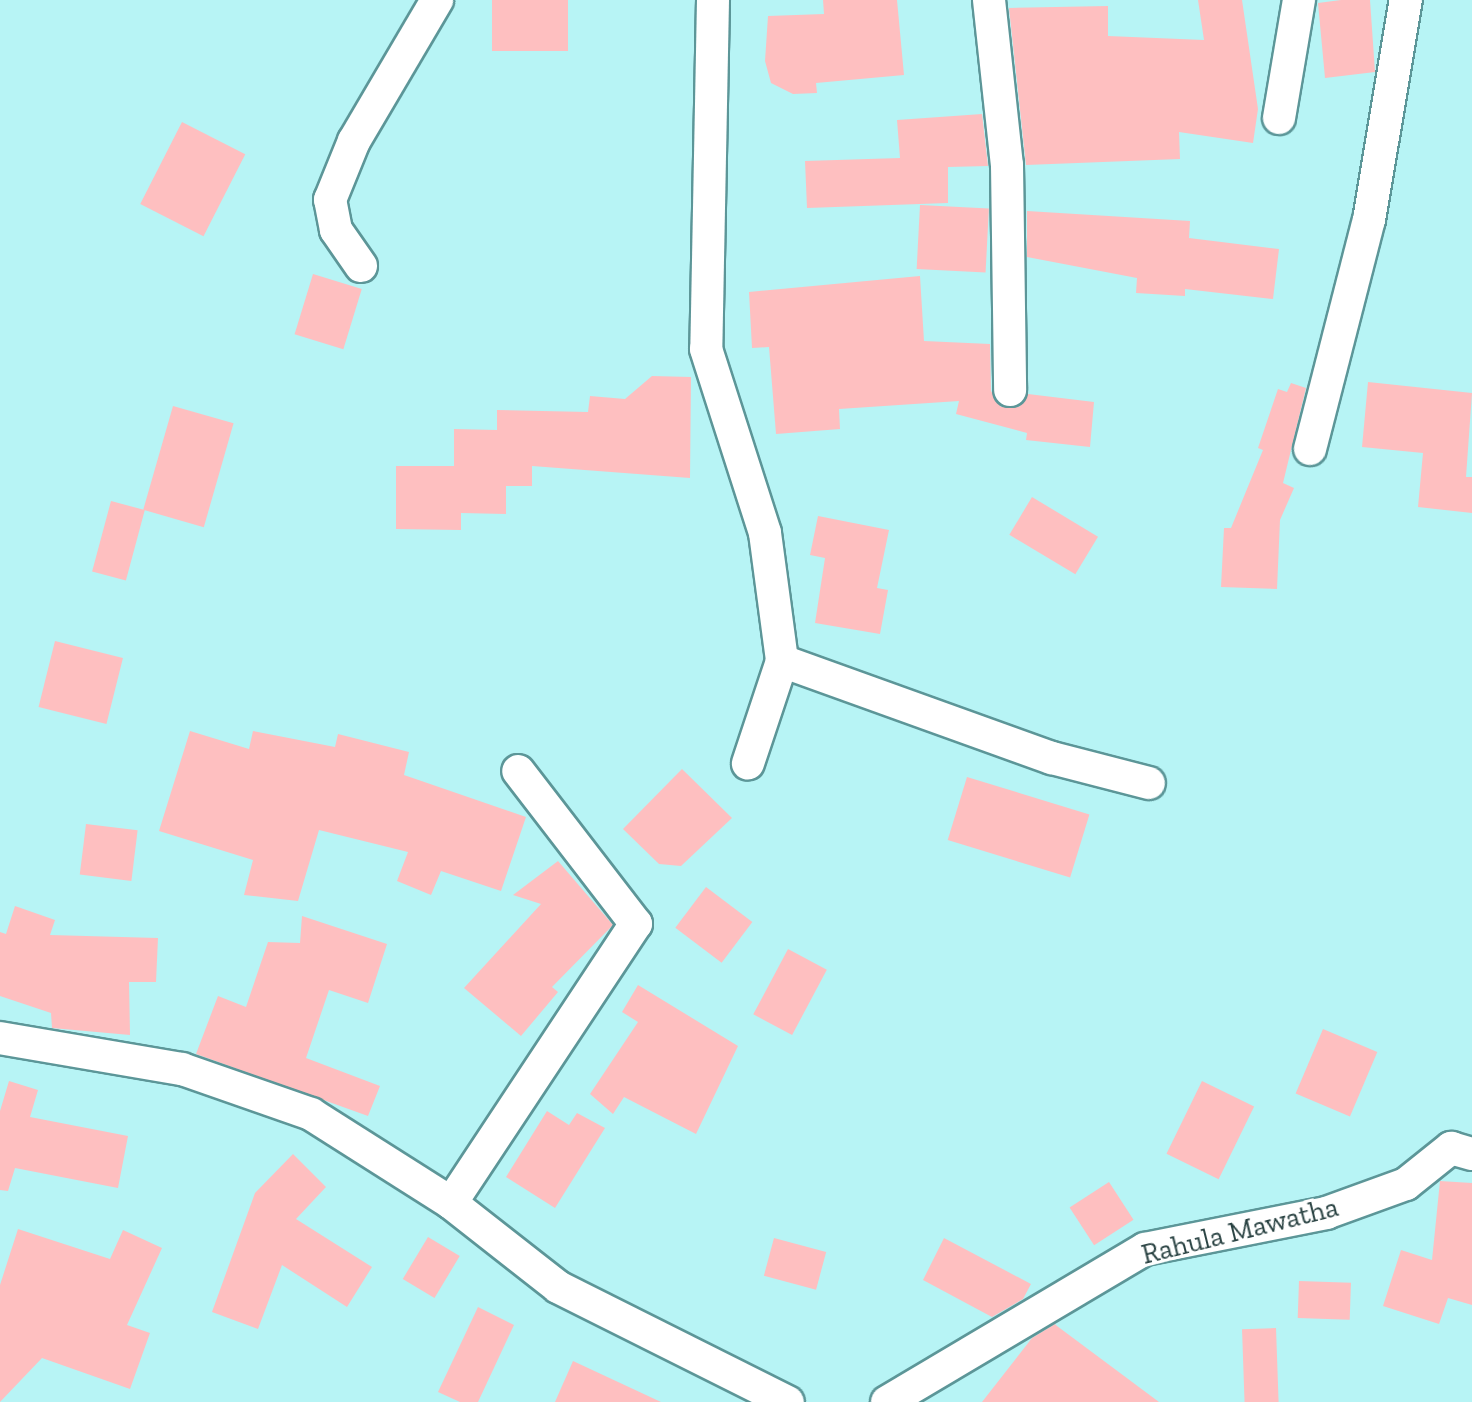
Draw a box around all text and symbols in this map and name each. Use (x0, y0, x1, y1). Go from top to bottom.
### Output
street label: Rahula Mawatha (1138, 1190, 1342, 1272)

